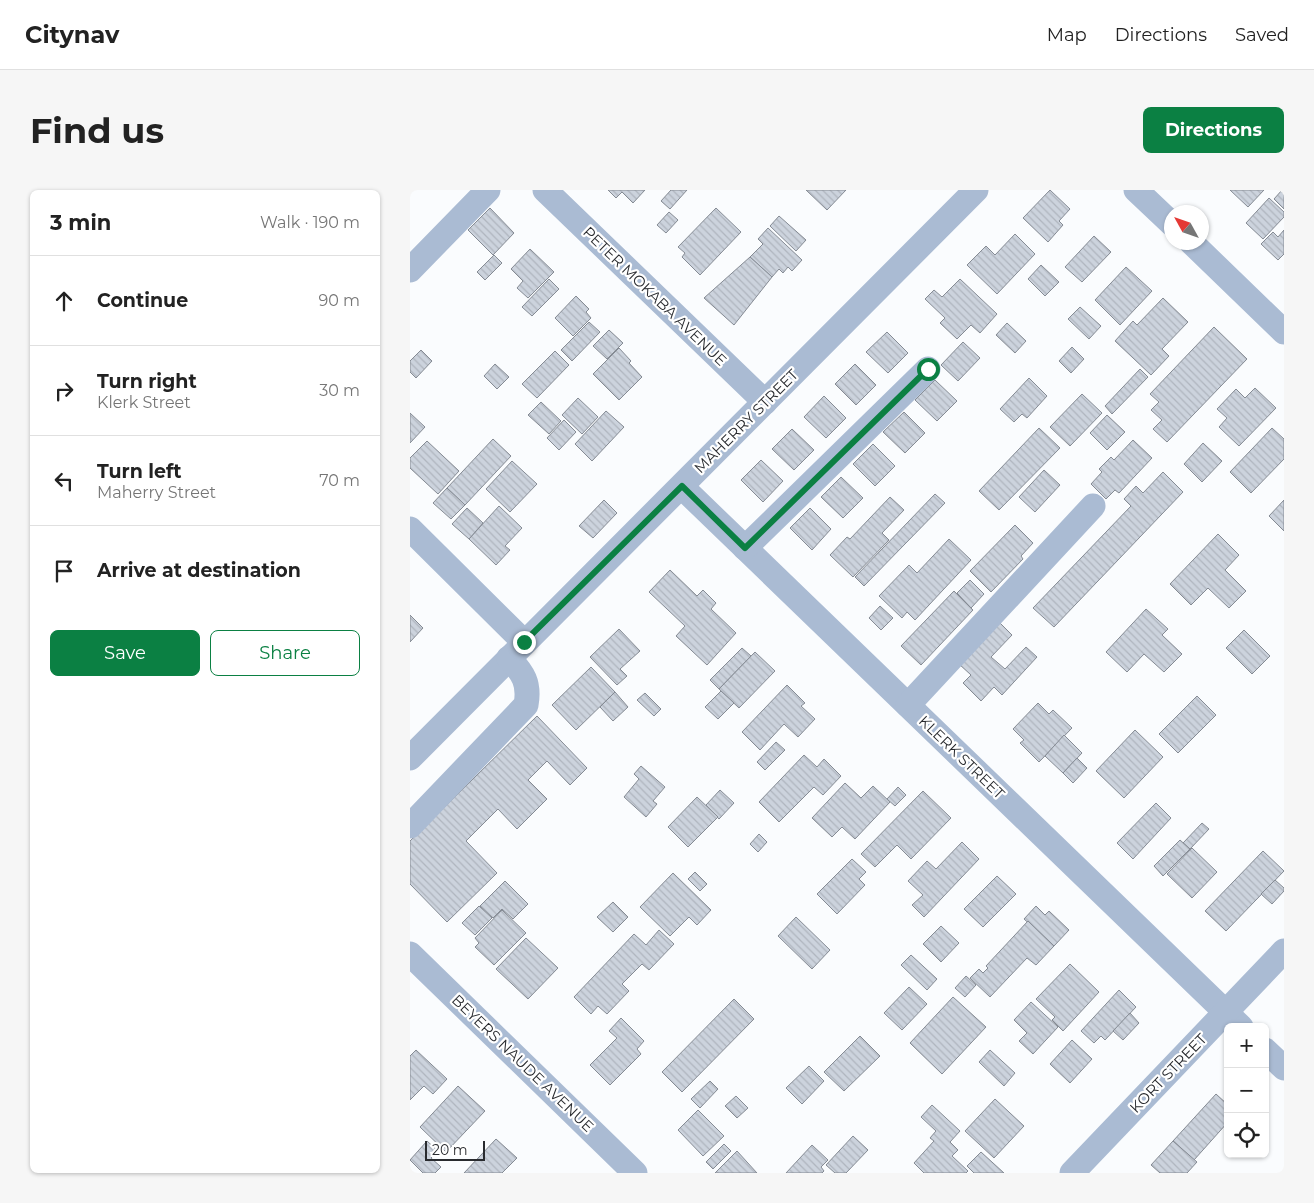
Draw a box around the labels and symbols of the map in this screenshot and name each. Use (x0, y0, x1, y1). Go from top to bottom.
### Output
north arrow (1164, 205, 1209, 250)
street label: PETER MOKABA AVENUE (579, 222, 731, 370)
route start (917, 358, 940, 381)
street label: MAHERRY STREET (690, 365, 802, 477)
route end (513, 631, 536, 654)
street label: KLERK STREET (915, 711, 1009, 803)
street label: BEYERS NAUDE AVENUE (448, 990, 598, 1136)
street label: KORT STREET (1125, 1029, 1211, 1117)
scale bar (425, 1138, 485, 1161)

